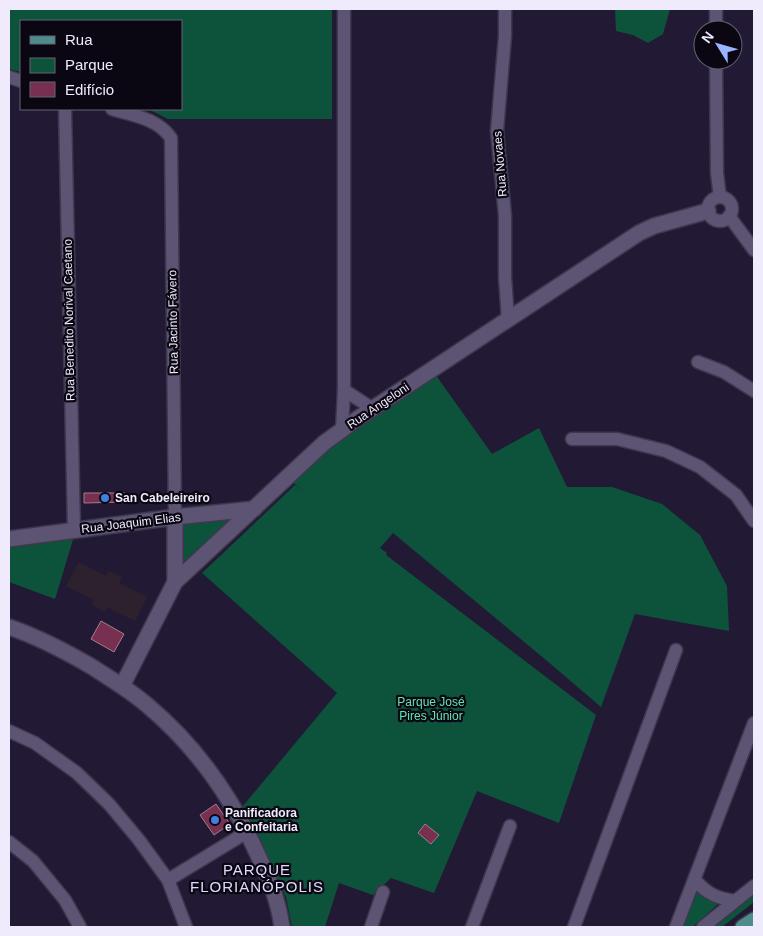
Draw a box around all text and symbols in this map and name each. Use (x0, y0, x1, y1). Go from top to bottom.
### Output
legend (20, 20, 182, 110)
north arrow (693, 20, 743, 70)
text: N (698, 28, 717, 46)
text: Rua (65, 31, 93, 48)
text: Parque (65, 56, 113, 73)
text: Edifício (65, 81, 114, 98)
street label: Rua Novaes (490, 130, 510, 198)
street label: Rua Benedito Norival Caetano (61, 239, 77, 401)
street label: Rua Jacinto Fávero (165, 270, 181, 374)
street label: Rua Angeloni (344, 380, 412, 432)
place label: San Cabeleireiro (115, 491, 210, 505)
marker: San Cabeleireiro (99, 492, 111, 504)
street label: Rua Joaquim Elias (80, 510, 182, 536)
park label: Parque José Pires Júnior (397, 695, 465, 723)
place label: Panificadora e Confeitaria (225, 806, 298, 834)
marker: Panificadora e Confeitaria (209, 814, 221, 826)
district label: PARQUE FLORIANÓPOLIS (190, 861, 324, 895)

